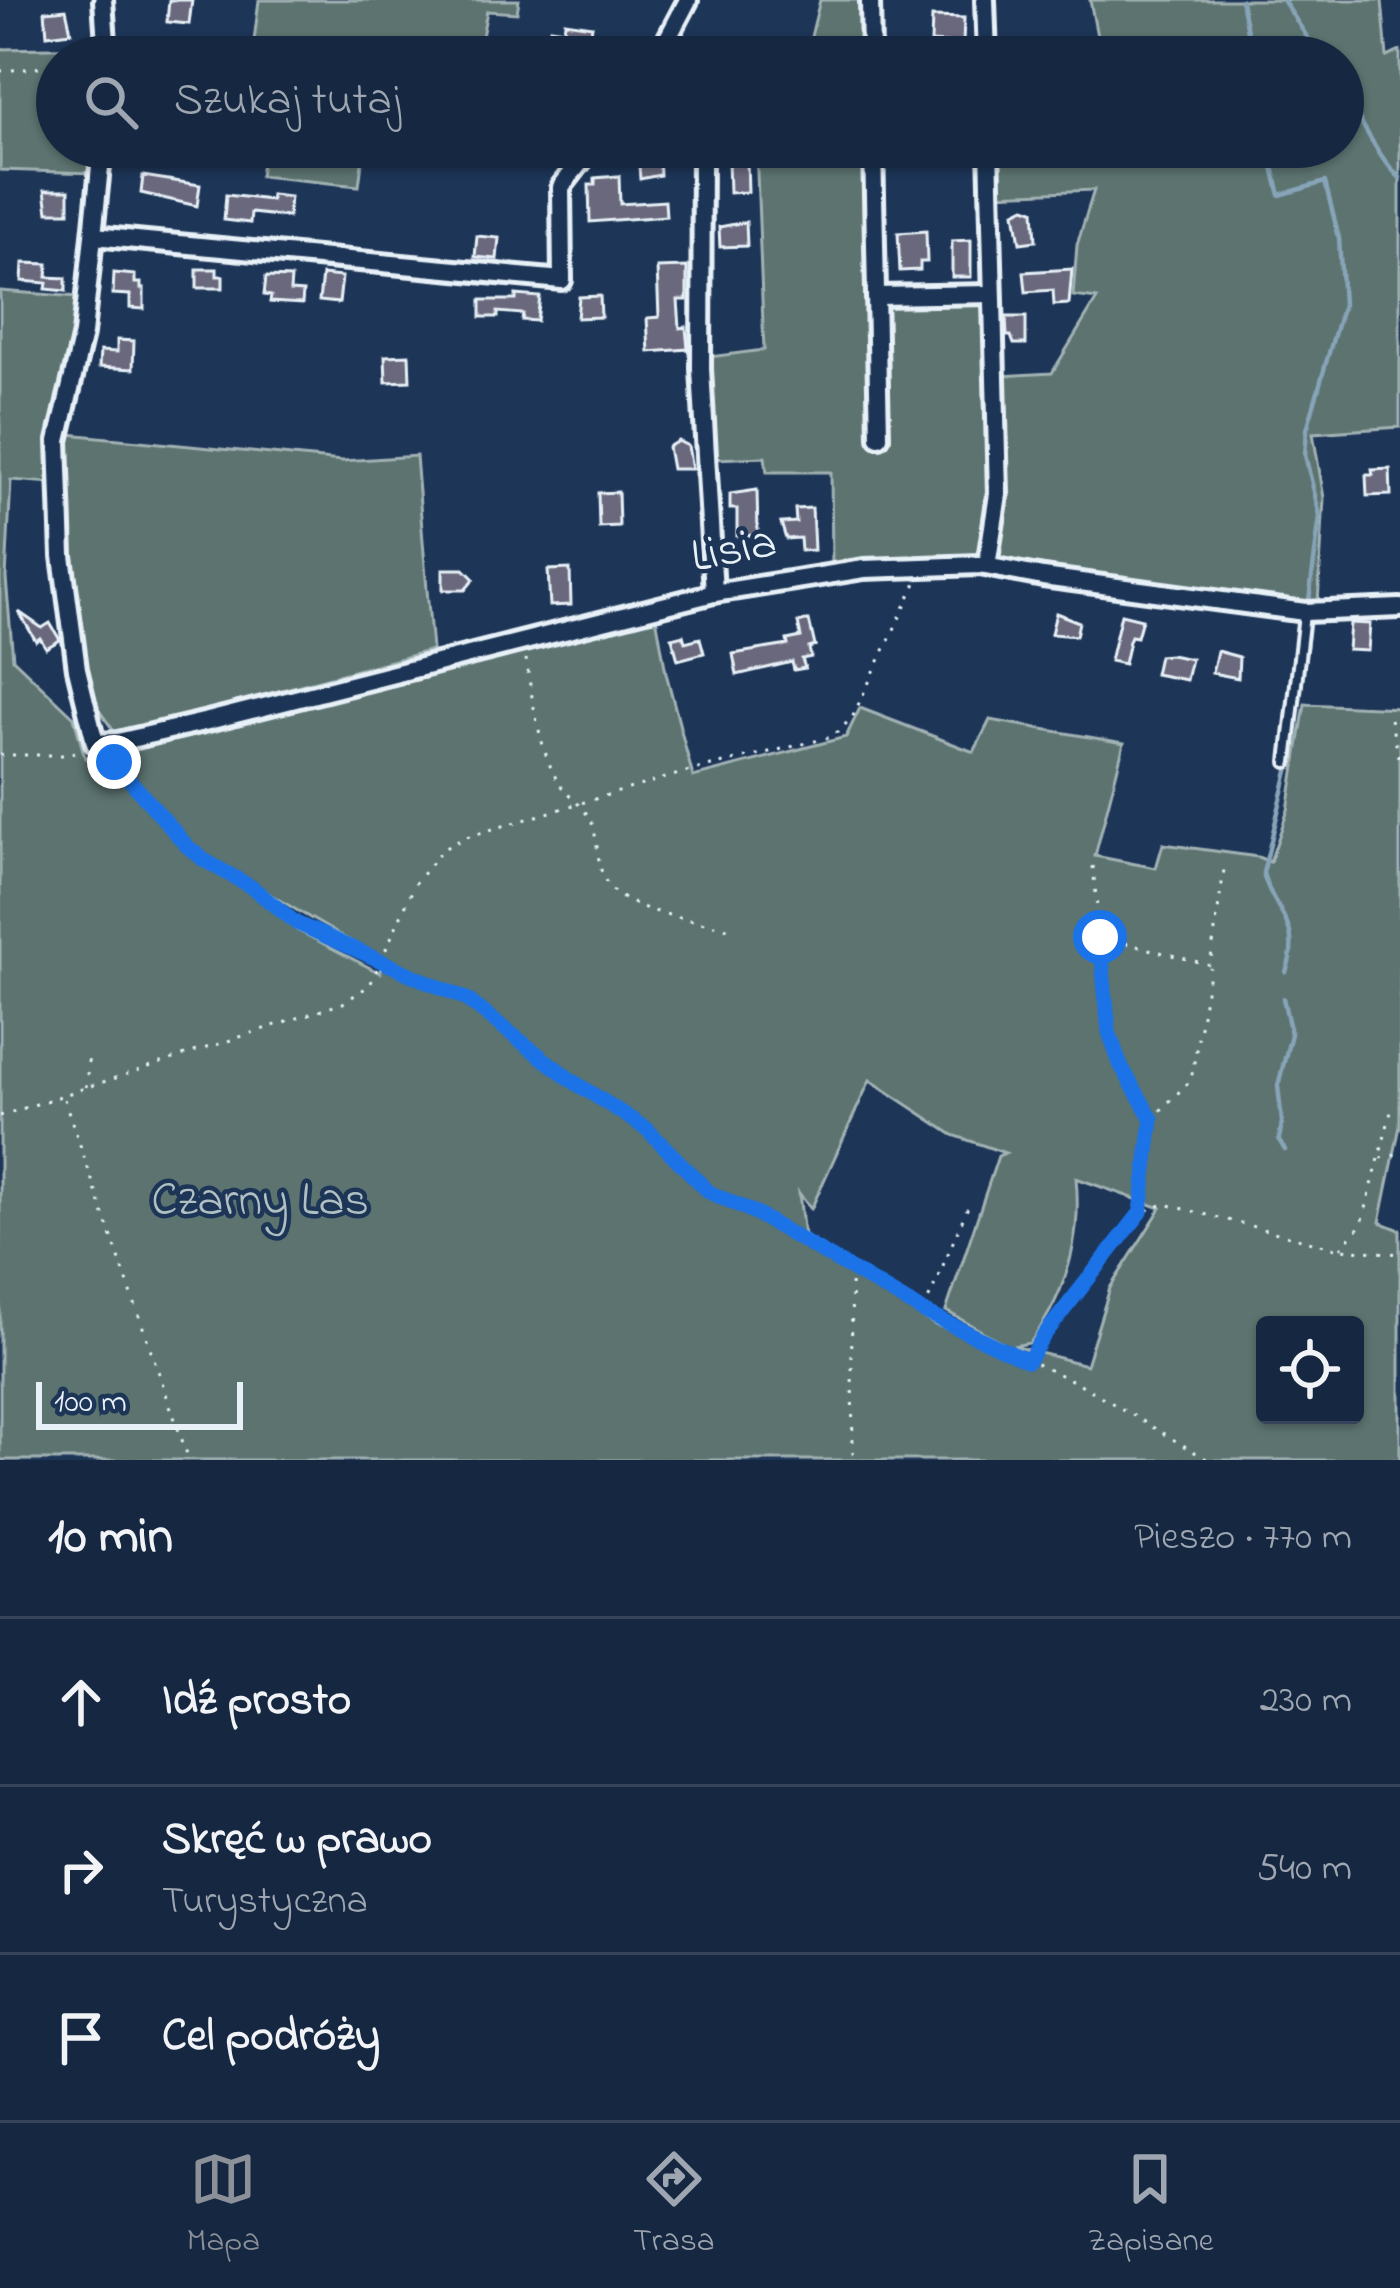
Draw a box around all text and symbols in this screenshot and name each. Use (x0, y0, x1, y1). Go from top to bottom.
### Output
search box (36, 36, 1364, 168)
icon: search (78, 69, 144, 135)
text: Szukaj tutaj (174, 69, 401, 135)
street label: Lisia (685, 508, 783, 594)
route end (87, 735, 141, 789)
route start (1073, 910, 1127, 964)
park label: Czarny Las (151, 1167, 369, 1237)
map controls (1256, 1316, 1364, 1424)
button: locate (1256, 1316, 1364, 1424)
scale bar (36, 1376, 243, 1429)
text: 100 m (54, 1379, 127, 1427)
text: 10 min (48, 1501, 173, 1576)
text: Pieszo · 770 m (1134, 1510, 1352, 1567)
icon: ahead (48, 1669, 114, 1735)
text: Idź prosto (162, 1669, 351, 1735)
text: 230 m (1260, 1673, 1352, 1730)
text: Skręć w prawo (162, 1808, 432, 1874)
icon: right (48, 1837, 114, 1903)
text: 540 m (1257, 1841, 1352, 1898)
text: Turystyczna (162, 1874, 368, 1931)
icon: arrive (48, 2005, 114, 2071)
text: Cel podróży (162, 2005, 380, 2071)
tab: Mapa (186, 2146, 260, 2266)
tab: Trasa (633, 2146, 715, 2266)
tab: Zapisane (1087, 2146, 1214, 2266)

